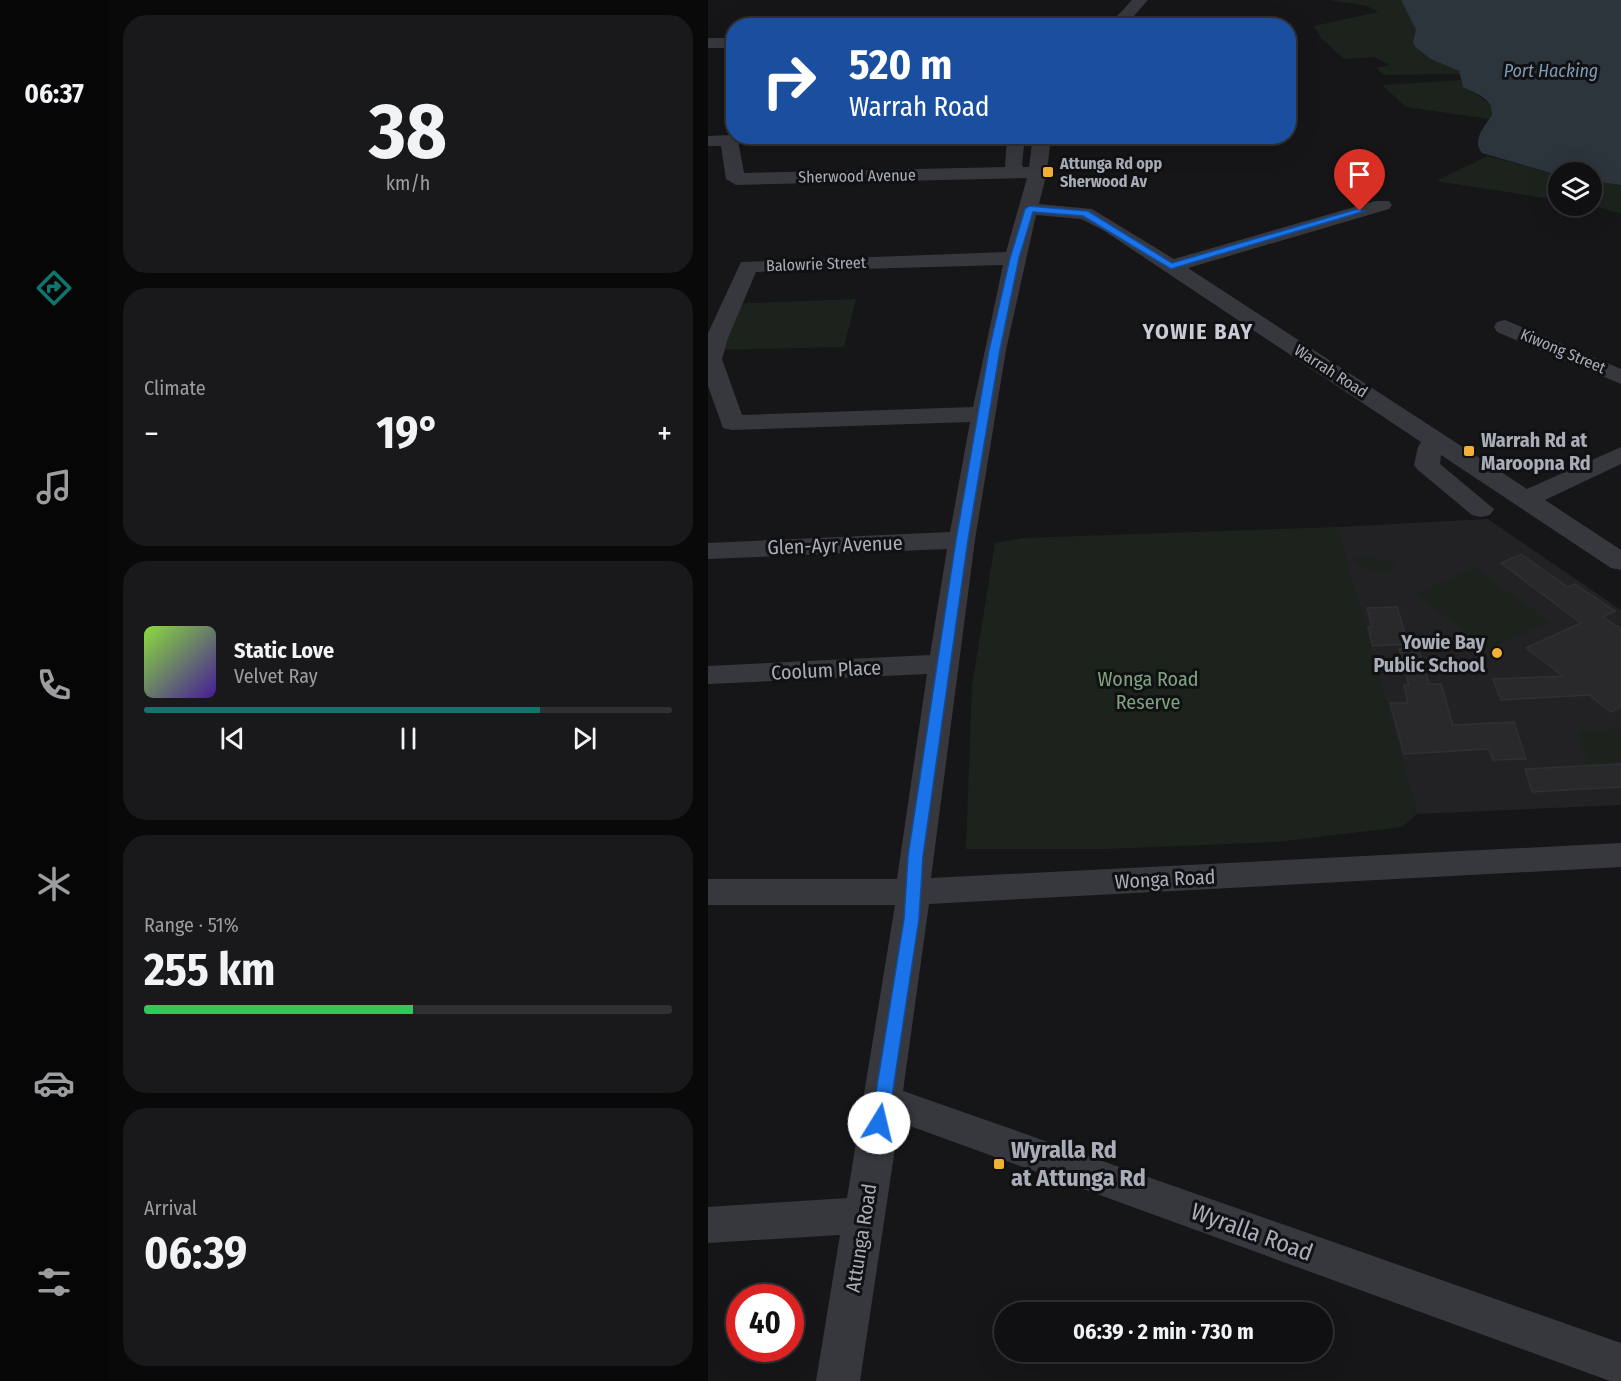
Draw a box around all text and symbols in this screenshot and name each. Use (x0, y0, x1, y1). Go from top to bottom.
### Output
text: 520 m (849, 40, 952, 90)
icon: right (750, 42, 828, 120)
water label: Port Hacking (1504, 60, 1598, 82)
text: 06:37 (24, 78, 84, 110)
text: 38 (369, 85, 447, 179)
text: Warrah Road (849, 91, 989, 123)
pin (1334, 149, 1385, 211)
place label: Attunga Rd opp Sherwood Av (1059, 154, 1163, 191)
icon: arrive (1343, 158, 1376, 191)
map controls (1548, 162, 1602, 216)
button: layers (1548, 162, 1602, 216)
street label: Sherwood Avenue (798, 165, 916, 187)
marker: Attunga Rd opp Sherwood Av (1041, 165, 1055, 179)
text: km/h (386, 171, 430, 195)
street label: Balowrie Street (766, 253, 867, 275)
icon: directions (33, 267, 75, 309)
district label: YOWIE BAY (1141, 318, 1254, 345)
street label: Kiwong Street (1518, 325, 1609, 378)
street label: Warrah Road (1291, 340, 1371, 402)
text: Climate (144, 376, 206, 400)
text: 19° (376, 406, 440, 460)
text: − (144, 414, 159, 454)
text: + (657, 414, 672, 454)
place label: Warrah Rd at Maroopna Rd (1481, 428, 1591, 475)
marker: Warrah Rd at Maroopna Rd (1462, 444, 1476, 458)
icon: music (33, 466, 75, 508)
street label: Glen-Ayr Avenue (767, 531, 903, 559)
place label: Yowie Bay Public School (1373, 630, 1486, 677)
text: Static Love (234, 637, 334, 664)
marker: Yowie Bay Public School (1490, 646, 1504, 660)
street label: Coolum Place (770, 655, 882, 685)
icon: phone (33, 664, 75, 706)
text: Velvet Ray (234, 664, 318, 688)
park label: Wonga Road Reserve (1098, 667, 1198, 714)
icon: previous (216, 722, 249, 755)
icon: pause (392, 722, 425, 755)
icon: next (568, 722, 601, 755)
icon: climate (33, 863, 75, 905)
street label: Wonga Road (1114, 864, 1216, 894)
text: Range · 51% (144, 913, 239, 937)
text: 255 km (144, 943, 275, 997)
icon: car (33, 1062, 75, 1104)
position arrow (847, 1091, 911, 1155)
place label: Wyralla Rd at Attunga Rd (1011, 1136, 1146, 1192)
marker: Wyralla Rd at Attunga Rd (992, 1157, 1006, 1171)
street label: Attunga Road (841, 1182, 881, 1294)
text: Arrival (144, 1196, 197, 1220)
street label: Wyralla Road (1187, 1197, 1317, 1267)
text: 06:39 (144, 1226, 247, 1280)
icon: filters (33, 1261, 75, 1303)
speed limit sign: 40 (726, 1284, 804, 1362)
text: 06:39 · 2 min · 730 m (1073, 1318, 1254, 1345)

